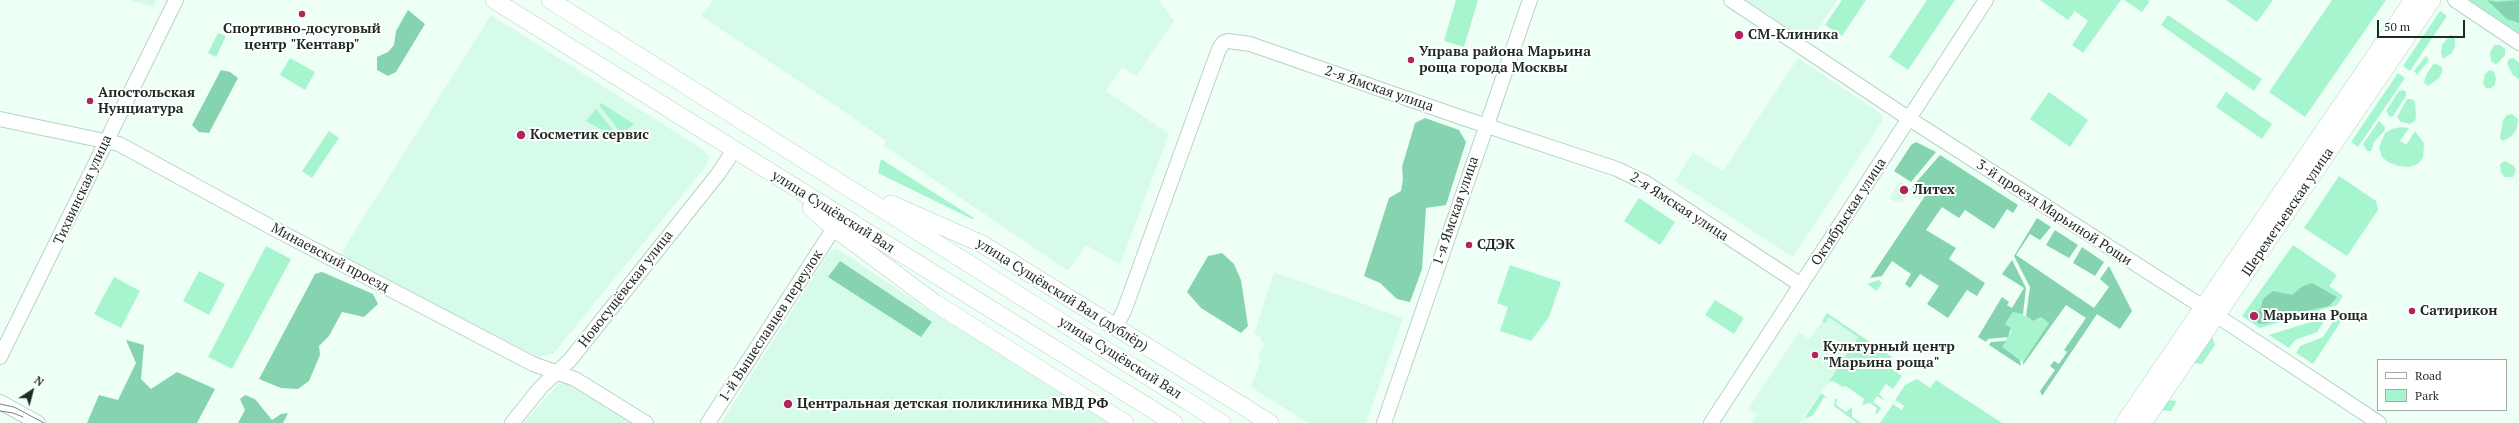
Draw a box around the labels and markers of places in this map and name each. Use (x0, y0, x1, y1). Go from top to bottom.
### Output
marker: Спортивно-досуговый центр "Кентавр" (297, 9, 307, 19)
place label: Спортивно-досуговый центр "Кентавр" (223, 21, 381, 54)
place label: СМ-Клиника (1748, 27, 1838, 43)
marker: СМ-Клиника (1733, 29, 1745, 41)
place label: Управа района Марьина роща города Москвы (1419, 44, 1591, 76)
marker: Управа района Марьина роща города Москвы (1406, 55, 1416, 65)
place label: Апостольская Нунциатура (98, 85, 195, 118)
marker: Апостольская Нунциатура (85, 96, 95, 106)
place label: Косметик сервис (530, 127, 649, 143)
marker: Косметик сервис (515, 129, 527, 141)
place label: Литех (1913, 182, 1955, 198)
marker: Литех (1898, 184, 1910, 196)
place label: СДЭК (1477, 237, 1515, 253)
marker: СДЭК (1464, 240, 1474, 250)
place label: Сатирикон (2420, 303, 2497, 319)
marker: Сатирикон (2407, 306, 2417, 316)
place label: Марьина Роща (2263, 308, 2368, 324)
marker: Марьина Роща (2248, 310, 2260, 322)
place label: Культурный центр "Марьина роща" (1823, 339, 1955, 372)
marker: Культурный центр "Марьина роща" (1810, 350, 1820, 360)
place label: Центральная детская поликлиника МВД РФ (797, 396, 1108, 412)
marker: Центральная детская поликлиника МВД РФ (782, 398, 794, 410)

